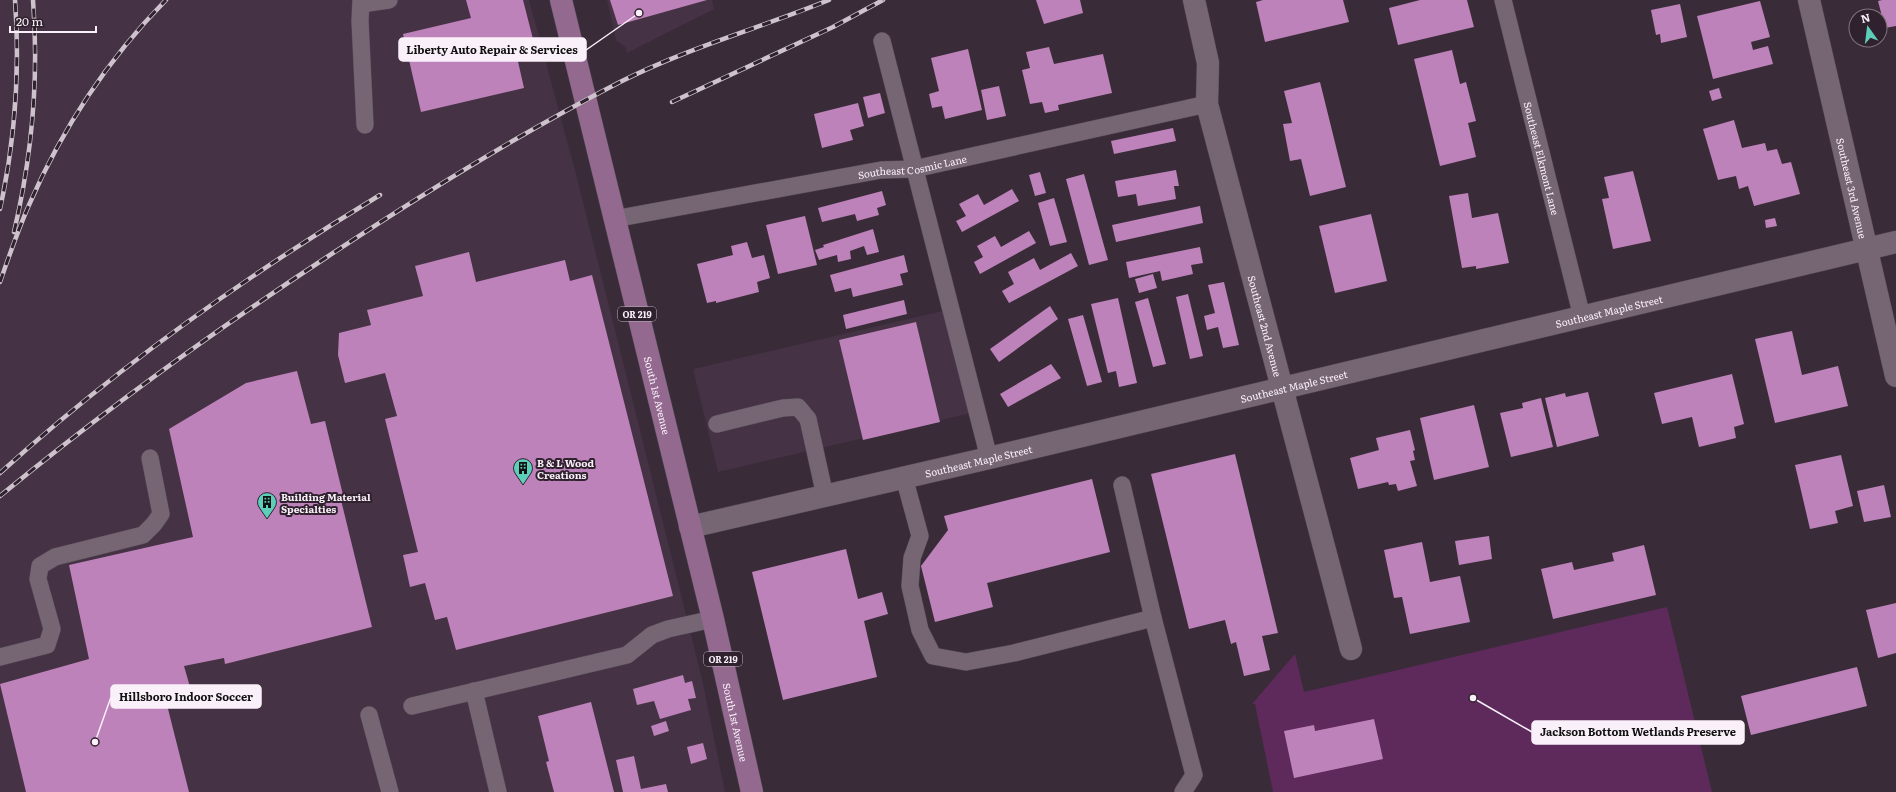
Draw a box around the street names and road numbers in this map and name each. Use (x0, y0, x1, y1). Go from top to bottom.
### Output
street label: Southeast Elkmont Lane (1521, 100, 1564, 216)
street label: Southeast 3rd Avenue (1834, 136, 1871, 240)
street label: Southeast Cosmic Lane (856, 150, 968, 182)
street label: Southeast 2nd Avenue (1245, 273, 1286, 378)
street label: Southeast Maple Street (1554, 290, 1664, 330)
road number: OR 219 (618, 307, 656, 321)
street label: South 1st Avenue (641, 355, 675, 436)
street label: Southeast Maple Street (1239, 365, 1349, 405)
street label: Southeast Maple Street (923, 441, 1034, 480)
road number: OR 219 (704, 652, 742, 666)
street label: South 1st Avenue (720, 681, 752, 763)

